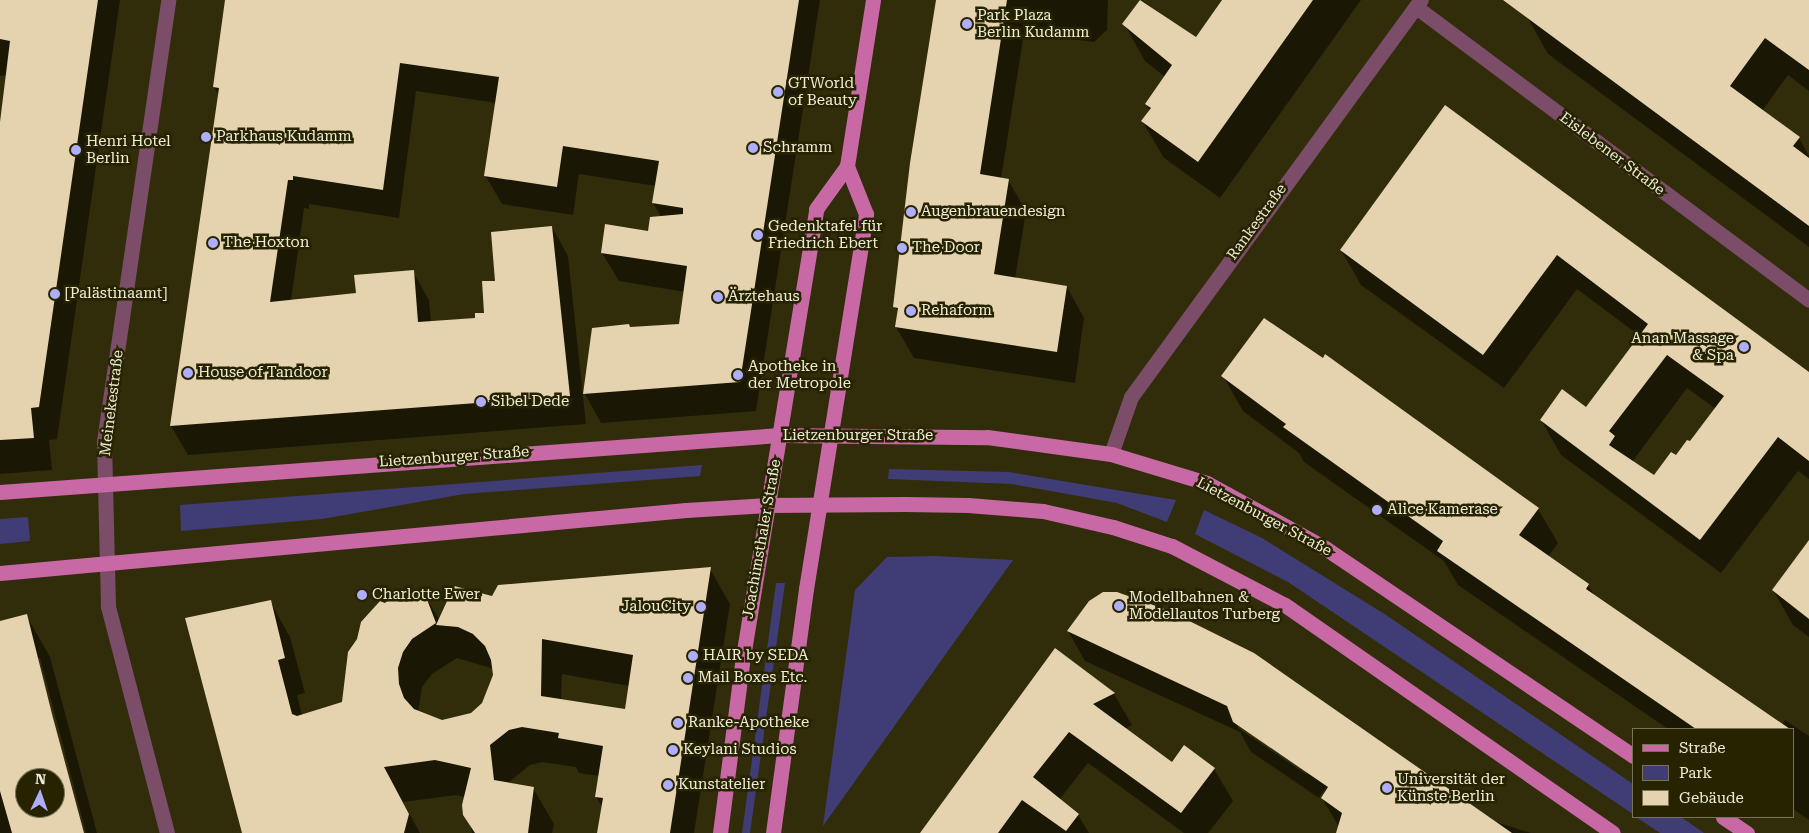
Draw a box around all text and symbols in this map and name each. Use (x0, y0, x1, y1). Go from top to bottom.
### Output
place label: Park Plaza Berlin Kudamm (977, 6, 1089, 41)
marker: Park Plaza Berlin Kudamm (961, 18, 973, 30)
place label: GTWorld of Beauty (788, 74, 857, 109)
marker: GTWorld of Beauty (772, 86, 784, 98)
street label: Eislebener Straße (1556, 109, 1668, 199)
place label: Parkhaus Kudamm (216, 128, 352, 146)
marker: Parkhaus Kudamm (200, 131, 212, 143)
place label: Henri Hotel Berlin (86, 132, 171, 167)
place label: Schramm (763, 139, 832, 157)
marker: Schramm (747, 142, 759, 154)
marker: Henri Hotel Berlin (70, 144, 82, 156)
street label: Rankestraße (1223, 180, 1291, 264)
place label: Augenbrauendesign (921, 203, 1065, 221)
marker: Augenbrauendesign (905, 206, 917, 218)
place label: Gedenktafel für Friedrich Ebert (768, 217, 882, 252)
marker: Gedenktafel für Friedrich Ebert (752, 229, 764, 241)
place label: The Hoxton (223, 234, 309, 252)
marker: The Hoxton (207, 237, 219, 249)
place label: The Door (912, 239, 980, 257)
marker: The Door (896, 242, 908, 254)
place label: [Palästinaamt] (65, 285, 167, 303)
marker: [Palästinaamt] (49, 288, 61, 300)
place label: Ärztehaus (728, 288, 800, 306)
marker: Ärztehaus (712, 291, 724, 303)
place label: Rehaform (921, 302, 992, 320)
marker: Rehaform (905, 305, 917, 317)
place label: Anan Massage & Spa (1631, 329, 1734, 364)
marker: Anan Massage & Spa (1738, 341, 1750, 353)
street label: Meinekestraße (97, 349, 127, 457)
place label: Apotheke in der Metropole (748, 357, 851, 392)
place label: House of Tandoor (198, 364, 328, 382)
marker: House of Tandoor (182, 367, 194, 379)
marker: Apotheke in der Metropole (732, 369, 744, 381)
place label: Sibel Dede (491, 393, 569, 411)
marker: Sibel Dede (475, 396, 487, 408)
street label: Lietzenburger Straße (783, 427, 933, 445)
street label: Lietzenburger Straße (378, 443, 530, 471)
street label: Joachimsthaler Straße (739, 458, 785, 620)
street label: Lietzenburger Straße (1193, 474, 1335, 560)
place label: Alice Kamerase (1387, 501, 1498, 519)
marker: Alice Kamerase (1371, 504, 1383, 516)
place label: Charlotte Ewer (372, 586, 480, 604)
place label: Modellbahnen & Modellautos Turberg (1129, 588, 1280, 623)
marker: Charlotte Ewer (356, 589, 368, 601)
place label: JalouCity (621, 598, 691, 616)
marker: Modellbahnen & Modellautos Turberg (1113, 600, 1125, 612)
marker: JalouCity (695, 601, 707, 613)
place label: HAIR by SEDA (703, 647, 809, 665)
marker: HAIR by SEDA (687, 650, 699, 662)
place label: Mail Boxes Etc. (698, 669, 807, 687)
marker: Mail Boxes Etc. (682, 672, 694, 684)
place label: Ranke-Apotheke (688, 714, 809, 732)
marker: Ranke-Apotheke (672, 717, 684, 729)
legend (1632, 728, 1794, 818)
text: Straße (1679, 739, 1726, 757)
place label: Keylani Studios (683, 741, 797, 759)
marker: Keylani Studios (667, 744, 679, 756)
text: Park (1679, 764, 1712, 782)
north arrow (15, 768, 65, 818)
place label: Universität der Künste Berlin (1397, 770, 1505, 805)
text: N (35, 771, 47, 787)
place label: Kunstatelier (678, 776, 765, 794)
marker: Kunstatelier (662, 779, 674, 791)
marker: Universität der Künste Berlin (1381, 782, 1393, 794)
text: Gebäude (1679, 789, 1744, 807)

